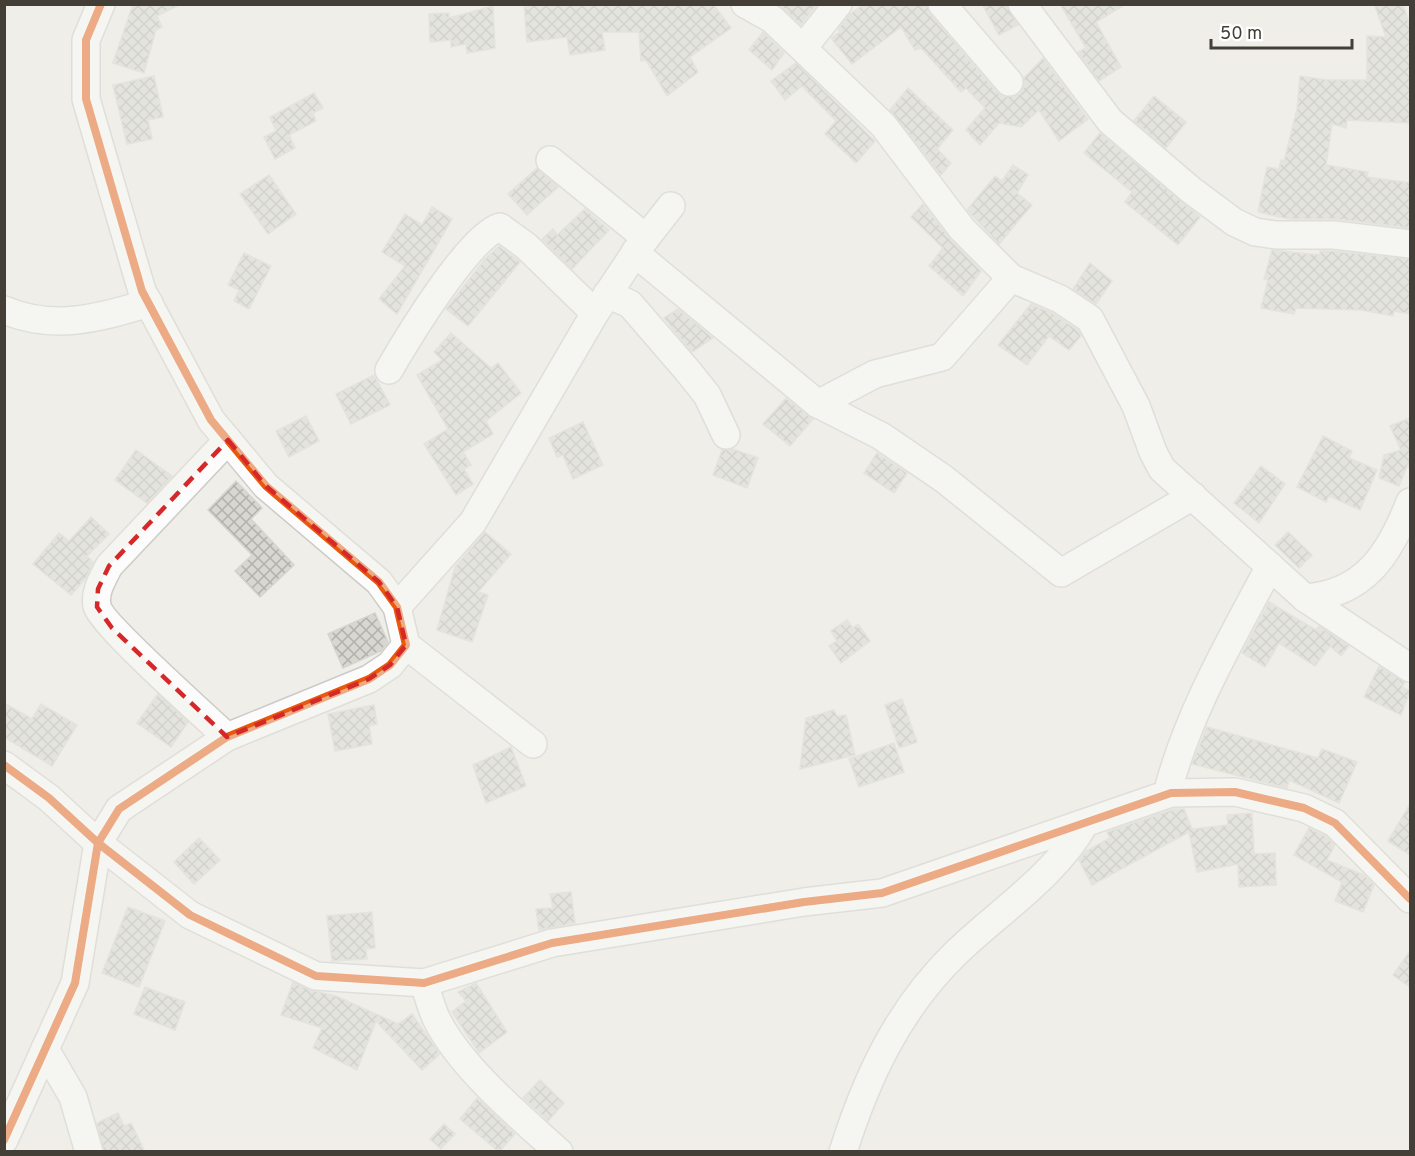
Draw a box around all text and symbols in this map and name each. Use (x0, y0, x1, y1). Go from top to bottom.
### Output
scale bar (1211, 12, 1352, 50)
text: 50 m (1220, 23, 1262, 46)

